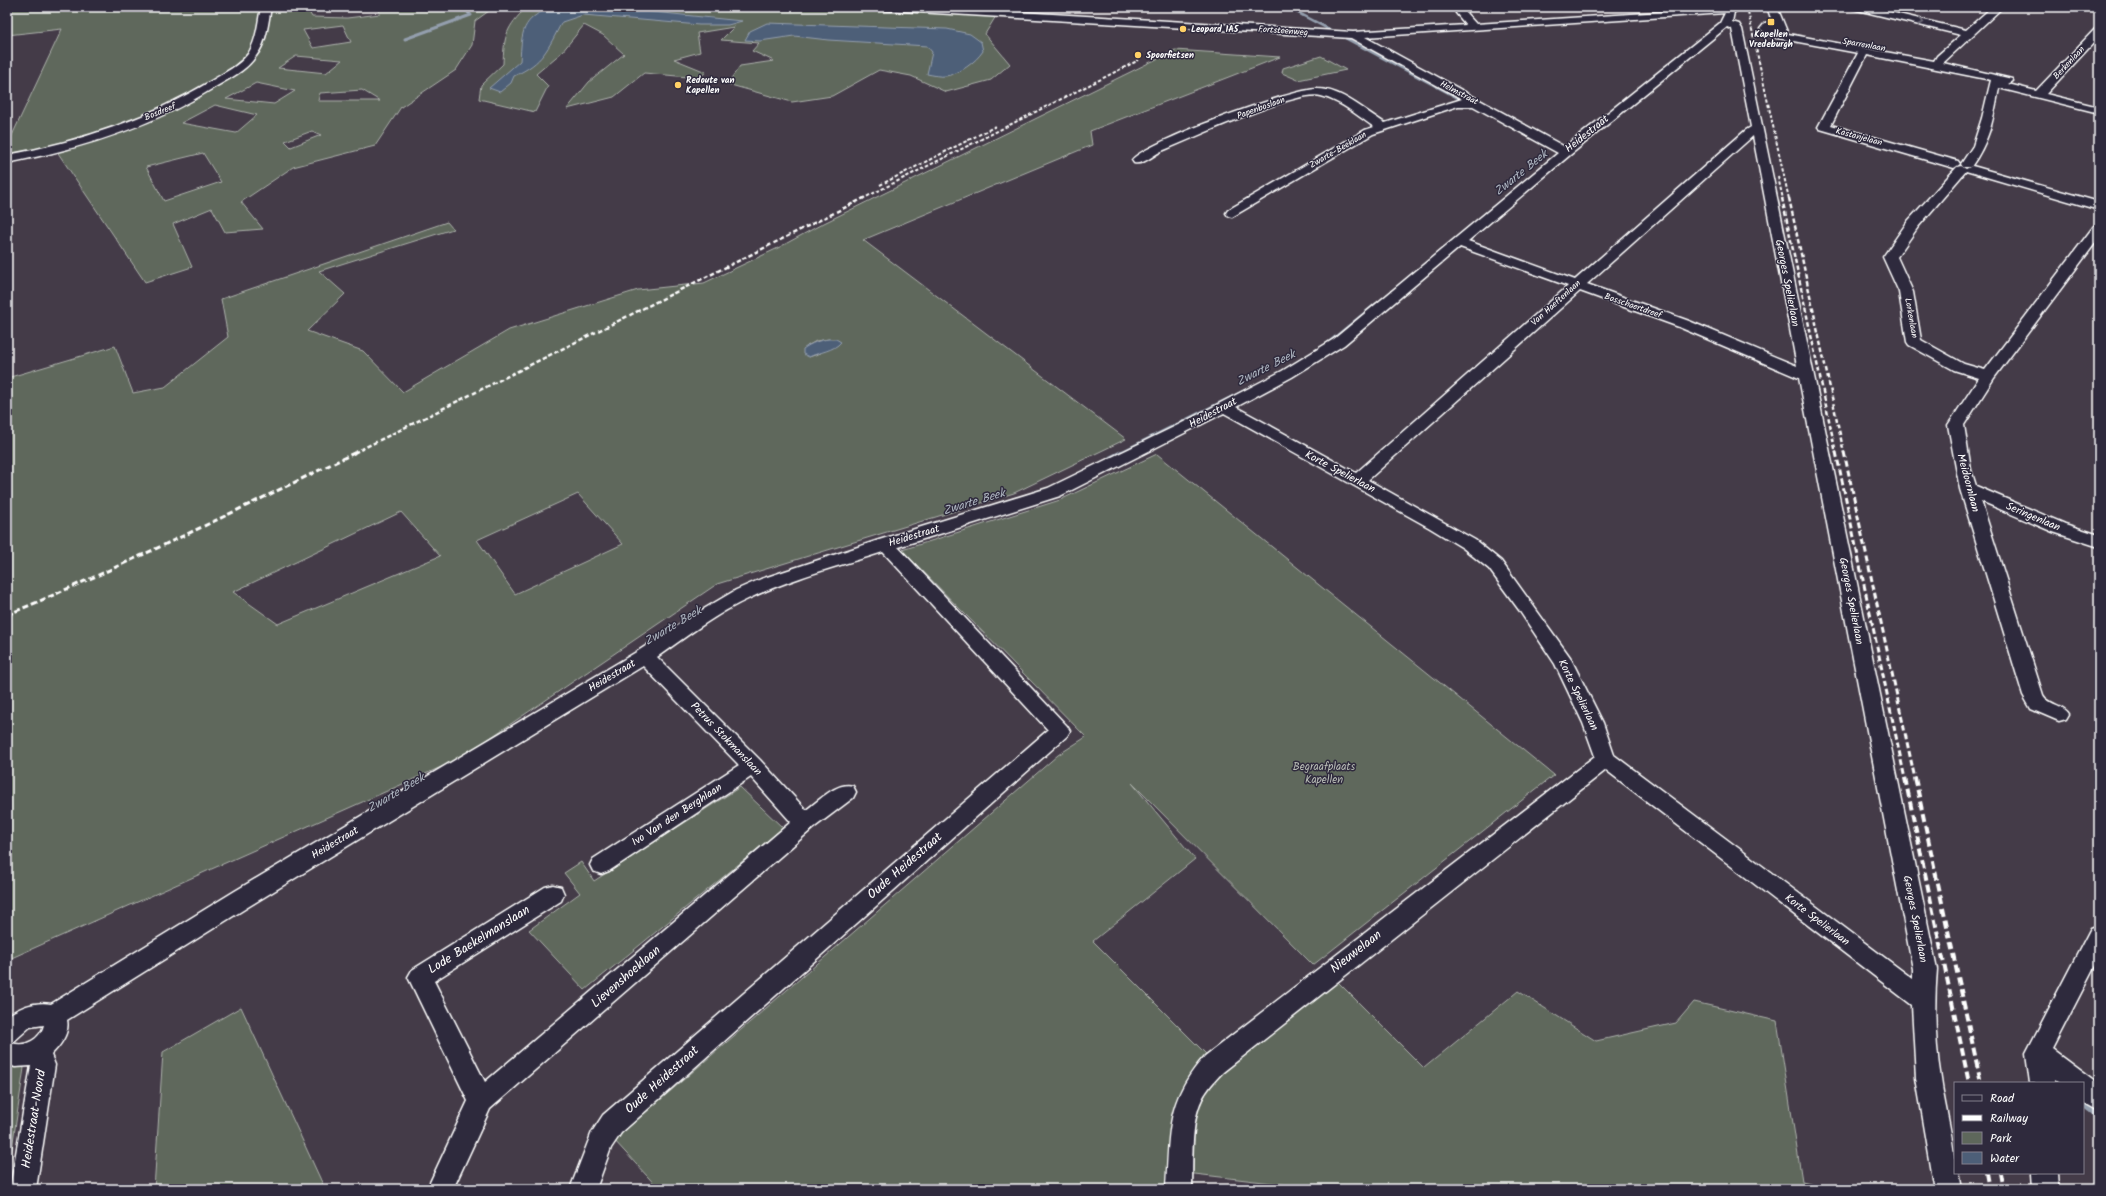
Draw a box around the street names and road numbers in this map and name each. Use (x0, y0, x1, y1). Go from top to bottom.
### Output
street label: Fortsteenweg (1258, 22, 1308, 40)
street label: Sparrenlaan (1841, 34, 1887, 56)
street label: Berkenlaan (2049, 43, 2089, 83)
street label: Helmstraat (1437, 77, 1481, 110)
street label: Papenboslaan (1235, 92, 1287, 124)
street label: Bosdreef (142, 98, 179, 125)
street label: Heidestraat (1561, 110, 1614, 158)
street label: Kastanjelaan (1834, 124, 1884, 150)
street label: Zwarte-Beeklaan (1307, 127, 1370, 172)
street label: Georges Spelierlaan (1770, 238, 1804, 328)
street label: Van Haeftenlaan (1528, 276, 1585, 330)
street label: Bosschaertdreef (1602, 289, 1665, 323)
street label: Lorkenlaan (1900, 297, 1922, 339)
street label: Heidestraat (1186, 392, 1241, 433)
street label: Korte Spelierlaan (1302, 446, 1379, 498)
street label: Meidoornlaan (1952, 452, 1985, 514)
street label: Seringenlaan (2003, 497, 2063, 537)
street label: Heidestraat (886, 519, 942, 552)
street label: Georges Spelierlaan (1834, 556, 1868, 646)
street label: Heidestraat (585, 654, 640, 697)
street label: Korte Spelierlaan (1553, 656, 1603, 734)
street label: Petrus Stokmanslaan (686, 698, 766, 780)
street label: Ivo Van den Berghlaan (628, 779, 726, 851)
street label: Heidestraat (308, 821, 363, 864)
street label: Oude Heidestraat (863, 827, 948, 905)
street label: Georges Spelierlaan (1898, 874, 1932, 964)
street label: Korte Spelierlaan (1781, 889, 1853, 951)
street label: Lode Baekelmanslaan (424, 900, 534, 980)
street label: Nieuwelaan (1326, 925, 1387, 979)
street label: Lievenshoeklaan (586, 941, 666, 1013)
street label: Oude Heidestraat (620, 1040, 705, 1119)
street label: Heidestraat-Noord (16, 1068, 52, 1170)

